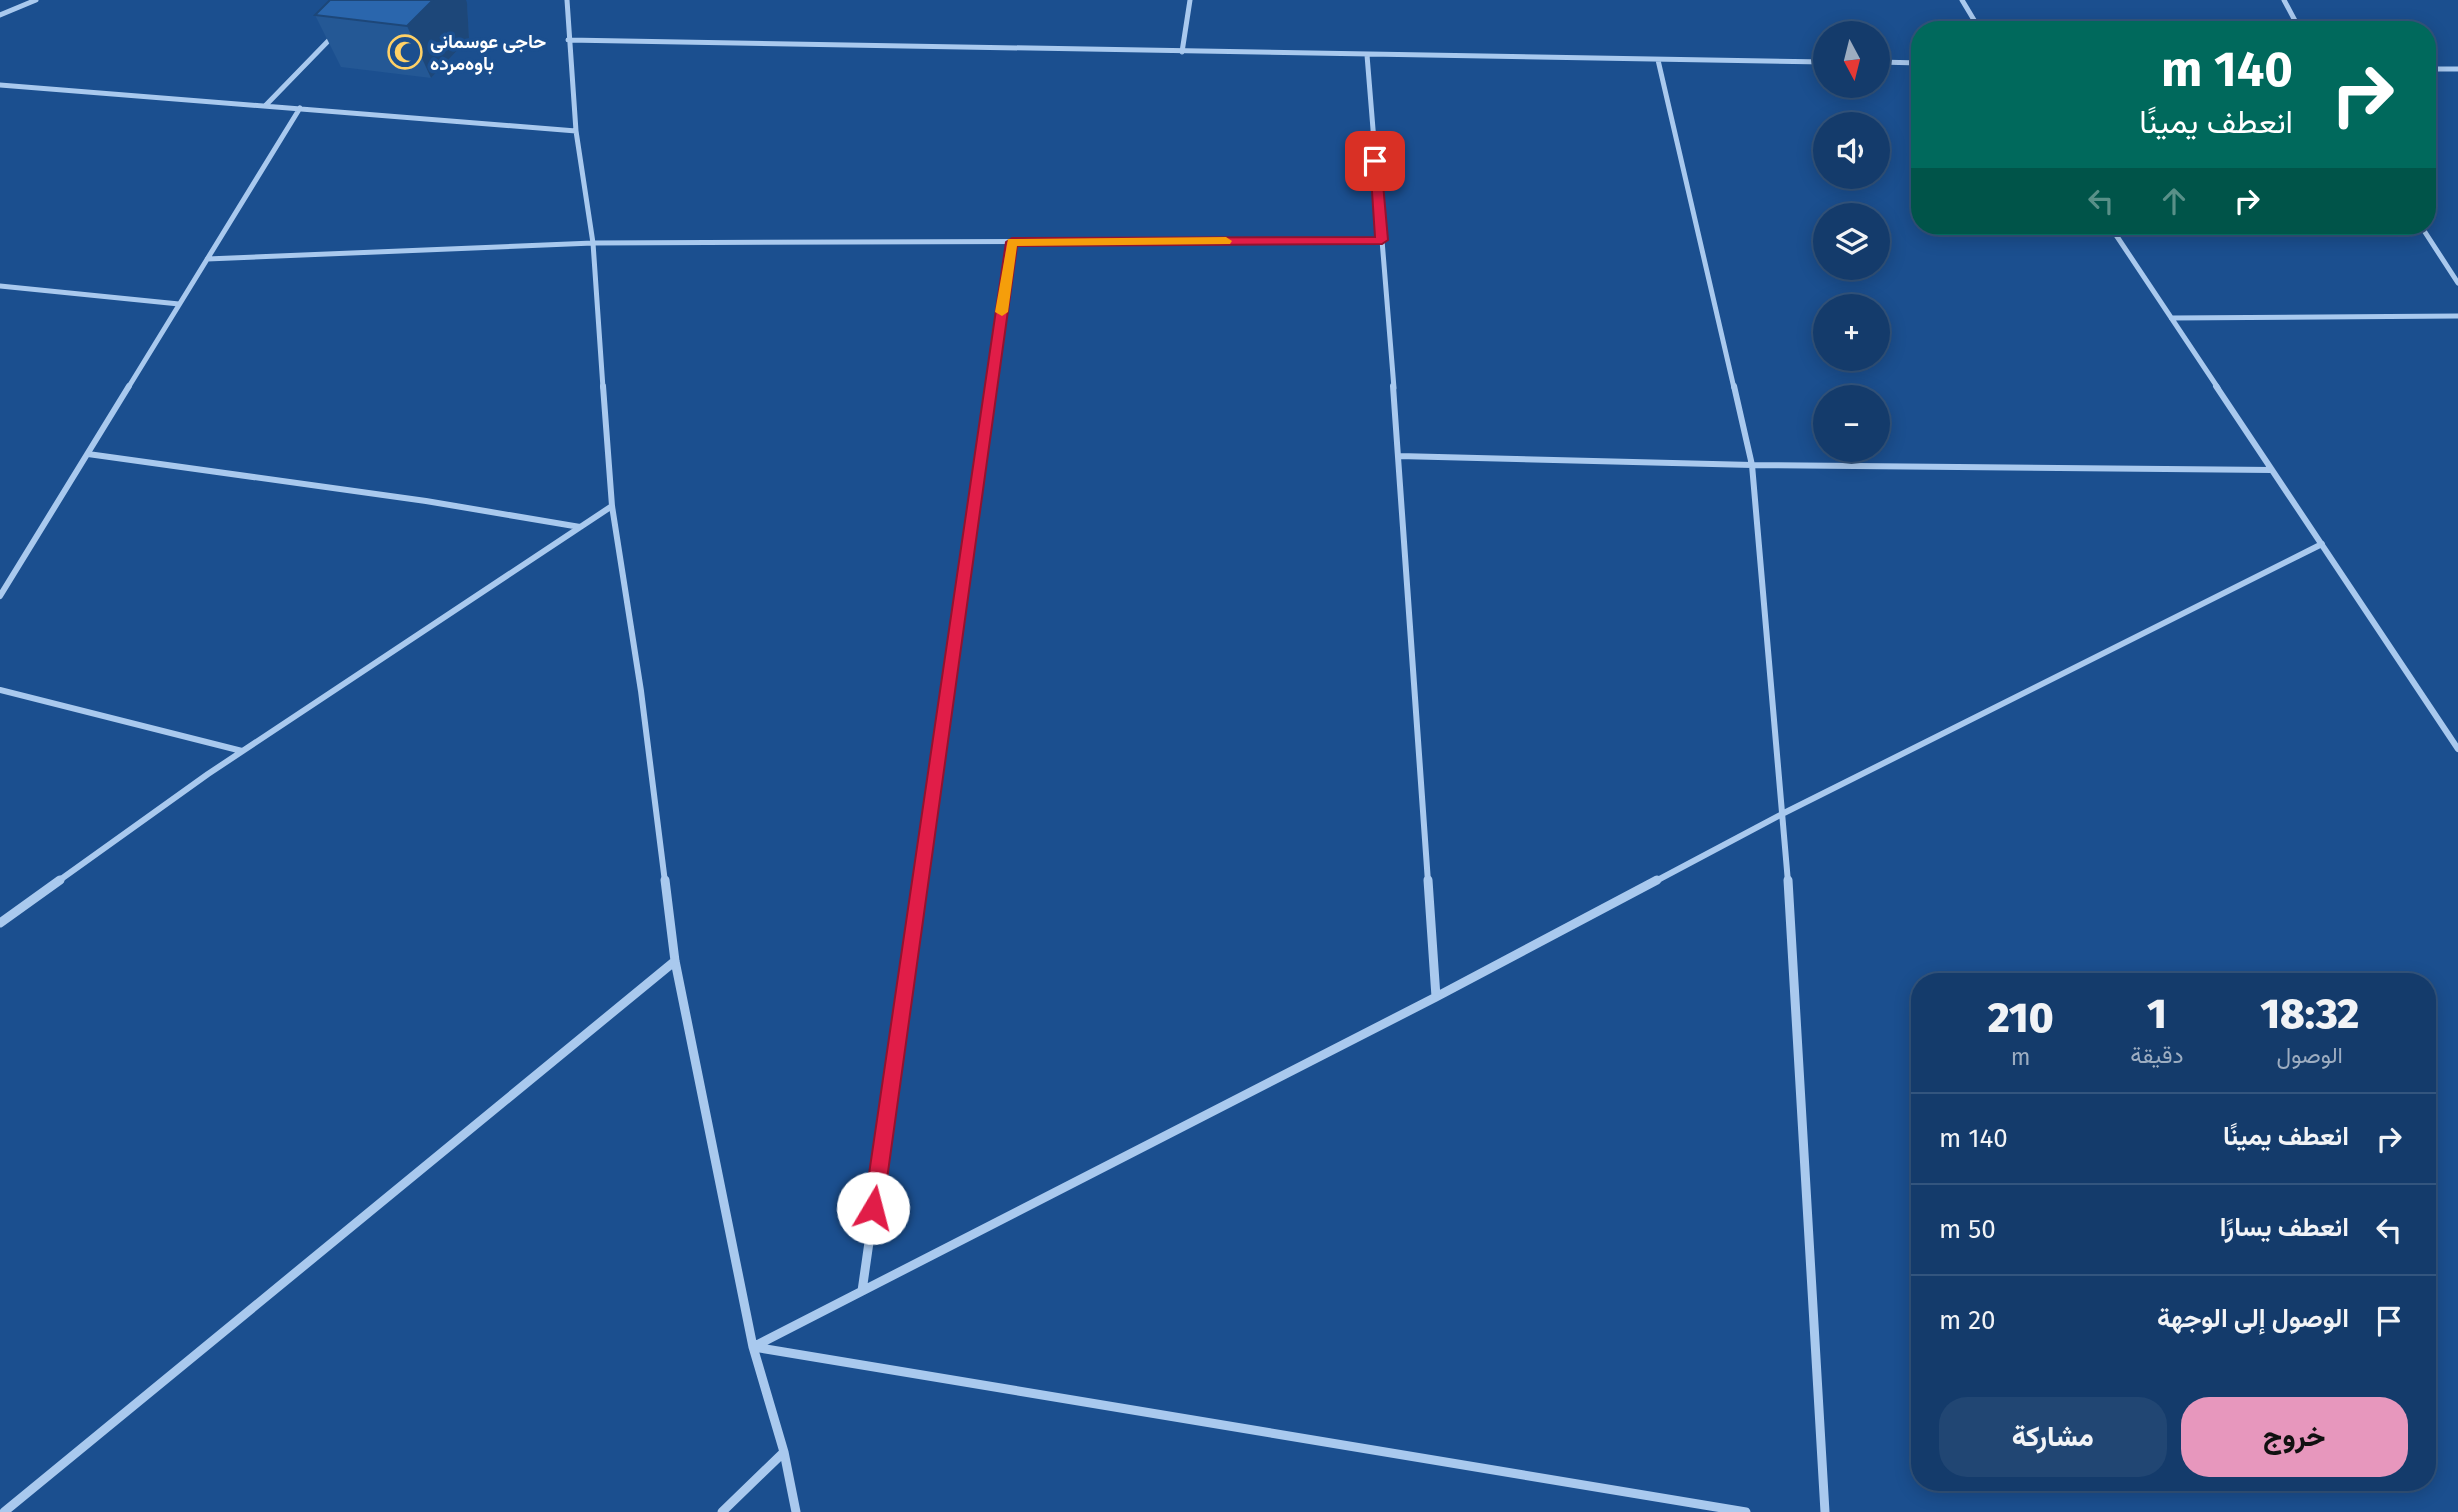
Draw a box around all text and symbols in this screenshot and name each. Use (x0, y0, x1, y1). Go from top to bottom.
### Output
north arrow (1813, 21, 1890, 98)
map controls (1813, 21, 1890, 462)
place label: حاجی عوسمانی باوەمردە (430, 30, 546, 76)
mosque icon: حاجی عوسمانی باوەمردە (386, 33, 424, 71)
text: 140 m (2161, 40, 2293, 99)
icon: right (2317, 49, 2408, 140)
text: انعطف يمينًا (2139, 103, 2293, 141)
button: sound (1813, 112, 1890, 189)
pin (1345, 131, 1405, 191)
icon: arrive (1356, 142, 1394, 180)
icon: left (2082, 182, 2120, 220)
icon: ahead (2155, 182, 2193, 220)
icon: right (2228, 182, 2266, 220)
button: layers (1813, 203, 1890, 280)
button: + (1813, 294, 1890, 371)
button: − (1813, 385, 1890, 462)
text: 1 (2147, 989, 2167, 1039)
text: 18:32 (2260, 989, 2359, 1039)
text: 210 (1988, 993, 2054, 1043)
text: دقيقة (2130, 1041, 2184, 1069)
text: الوصول (2277, 1041, 2343, 1069)
text: m (2011, 1043, 2031, 1071)
icon: right (2370, 1120, 2408, 1158)
text: انعطف يمينًا (2223, 1121, 2349, 1152)
text: 140 m (1939, 1123, 2008, 1154)
position arrow (836, 1171, 910, 1245)
icon: left (2370, 1211, 2408, 1249)
text: انعطف يسارًا (2220, 1212, 2349, 1243)
text: 50 m (1939, 1214, 1996, 1245)
icon: arrive (2370, 1302, 2408, 1340)
text: الوصول إلى الوجهة (2157, 1303, 2349, 1334)
text: 20 m (1939, 1305, 1996, 1336)
button: مشاركة (1939, 1397, 2167, 1477)
button: خروج (2181, 1397, 2408, 1477)

